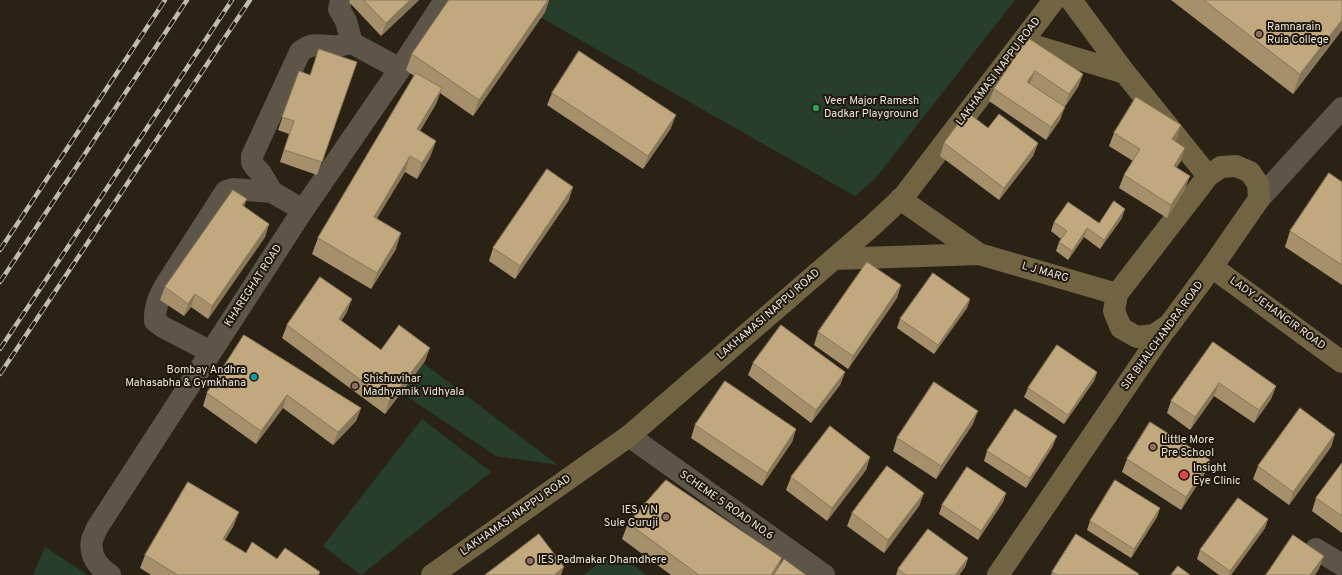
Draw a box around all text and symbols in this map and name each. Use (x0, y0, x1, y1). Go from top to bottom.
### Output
street label: LAKHAMASI NAPPU ROAD (954, 15, 1044, 129)
place label: Ramnarain Ruia College (1267, 21, 1329, 47)
marker: Ramnarain Ruia College (1254, 29, 1264, 39)
place label: Veer Major Ramesh Dadkar Playground (824, 95, 919, 121)
marker: Veer Major Ramesh Dadkar Playground (811, 103, 821, 113)
street label: KHAREGHAT ROAD (222, 242, 286, 330)
street label: L J MARG (1020, 260, 1070, 286)
street label: LAKHAMASI NAPPU ROAD (715, 267, 823, 363)
street label: LADY JEHANGIR ROAD (1226, 275, 1328, 353)
street label: SIR BHALCHANDRA ROAD (1119, 279, 1207, 393)
place label: Bombay Andhra Mahasabha & Gymkhana (125, 364, 246, 390)
marker: Bombay Andhra Mahasabha & Gymkhana (249, 372, 259, 382)
place label: Shishuvihar Madhyamik Vidhyala (363, 373, 464, 399)
marker: Shishuvihar Madhyamik Vidhyala (350, 381, 360, 391)
place label: Little More Pre School (1161, 434, 1214, 460)
marker: Little More Pre School (1148, 442, 1158, 452)
place label: Insight Eye Clinic (1193, 462, 1241, 488)
street label: SCHEME 5 ROAD NO.6 (676, 469, 776, 543)
marker: Insight Eye Clinic (1178, 469, 1190, 481)
street label: LAKHAMASI NAPPU ROAD (458, 473, 574, 559)
place label: IES V N Sule Guruji (604, 504, 658, 530)
marker: IES V N Sule Guruji (661, 512, 671, 522)
place label: IES Padmakar Dhamdhere (538, 554, 667, 568)
marker: IES Padmakar Dhamdhere (525, 556, 535, 566)

